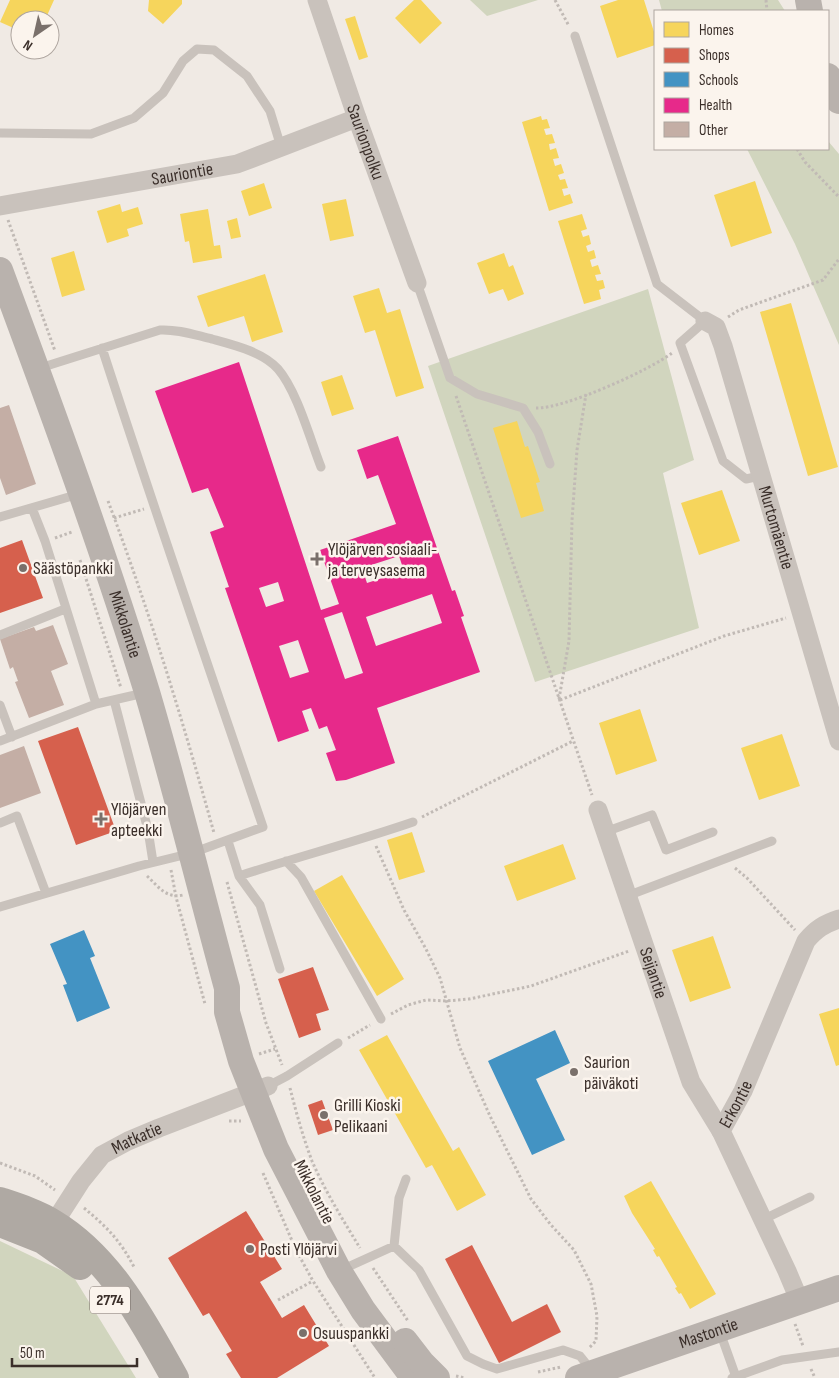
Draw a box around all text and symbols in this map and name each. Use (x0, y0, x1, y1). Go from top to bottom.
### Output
north arrow (10, 10, 60, 60)
legend (654, 10, 829, 150)
text: Homes (699, 21, 734, 40)
text: N (20, 36, 36, 55)
text: Shops (699, 46, 730, 65)
text: Schools (699, 71, 738, 90)
text: Health (699, 96, 732, 115)
street label: Saurionpolku (343, 101, 389, 182)
text: Other (699, 121, 728, 140)
street label: Sauriontie (150, 158, 215, 189)
street label: Murtomäentie (754, 483, 799, 572)
place label: Ylöjärven sosiaali- ja terveysasema (327, 539, 438, 581)
marker: Ylöjärven sosiaali- ja terveysasema (310, 552, 324, 566)
place label: Säästöpankki (33, 558, 113, 579)
marker: Säästöpankki (17, 562, 29, 574)
street label: Mikkolantie (105, 588, 146, 660)
place label: Ylöjärven apteekki (111, 799, 166, 841)
marker: Ylöjärven apteekki (95, 813, 107, 825)
street label: Seijantie (635, 945, 672, 1001)
place label: Saurion päiväkoti (584, 1052, 638, 1094)
marker: Saurion päiväkoti (568, 1066, 580, 1078)
street label: Erkontie (714, 1077, 757, 1131)
place label: Grilli Kioski Pelikaani (334, 1095, 401, 1137)
marker: Grilli Kioski Pelikaani (318, 1109, 330, 1121)
street label: Matkatie (108, 1118, 165, 1159)
street label: Mikkolantie (289, 1156, 339, 1228)
place label: Posti Ylöjärvi (260, 1239, 337, 1260)
marker: Posti Ylöjärvi (244, 1243, 256, 1255)
road number: 2774 (90, 1286, 130, 1314)
street label: Mastontie (676, 1313, 741, 1353)
place label: Osuuspankki (313, 1323, 389, 1344)
marker: Osuuspankki (297, 1327, 309, 1339)
scale bar (12, 1336, 138, 1368)
text: 50 m (20, 1344, 45, 1363)

